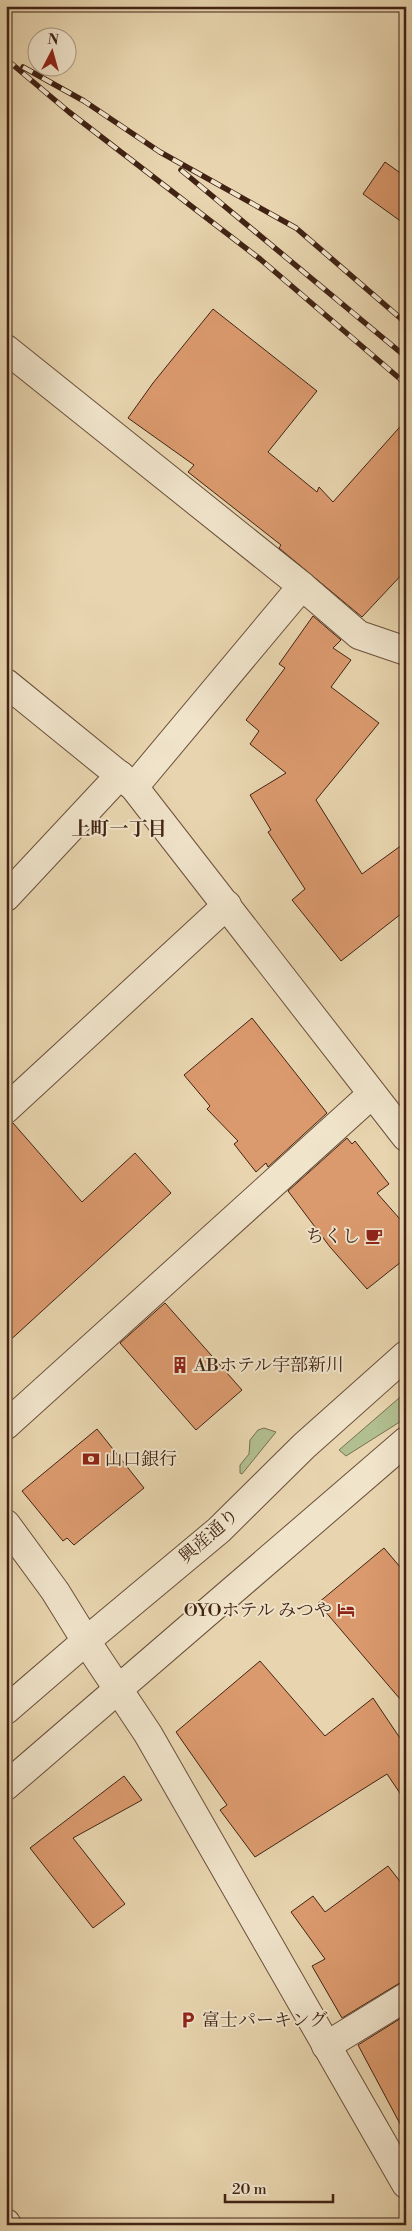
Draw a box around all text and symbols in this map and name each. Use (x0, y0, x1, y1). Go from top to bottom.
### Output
north arrow (28, 28, 78, 78)
text: N (47, 31, 60, 50)
district label: 上町一丁目 (71, 817, 167, 841)
place label: ちくし (306, 1225, 360, 1248)
cafe icon: ちくし (364, 1226, 384, 1246)
place label: ABホテル宇部新川 (193, 1354, 344, 1377)
building icon: ABホテル宇部新川 (170, 1355, 190, 1375)
place label: 山口銀行 (105, 1448, 177, 1471)
bank icon: 山口銀行 (81, 1449, 101, 1469)
street label: 興産通り (174, 1504, 244, 1568)
place label: OYOホテル みつや (184, 1599, 332, 1622)
hotel icon: OYOホテル みつや (336, 1600, 356, 1620)
place label: 富士パーキング (202, 2009, 327, 2032)
parking icon: 富士パーキング (178, 2010, 198, 2030)
scale bar (225, 2171, 332, 2203)
text: 20 m (232, 2180, 267, 2199)

